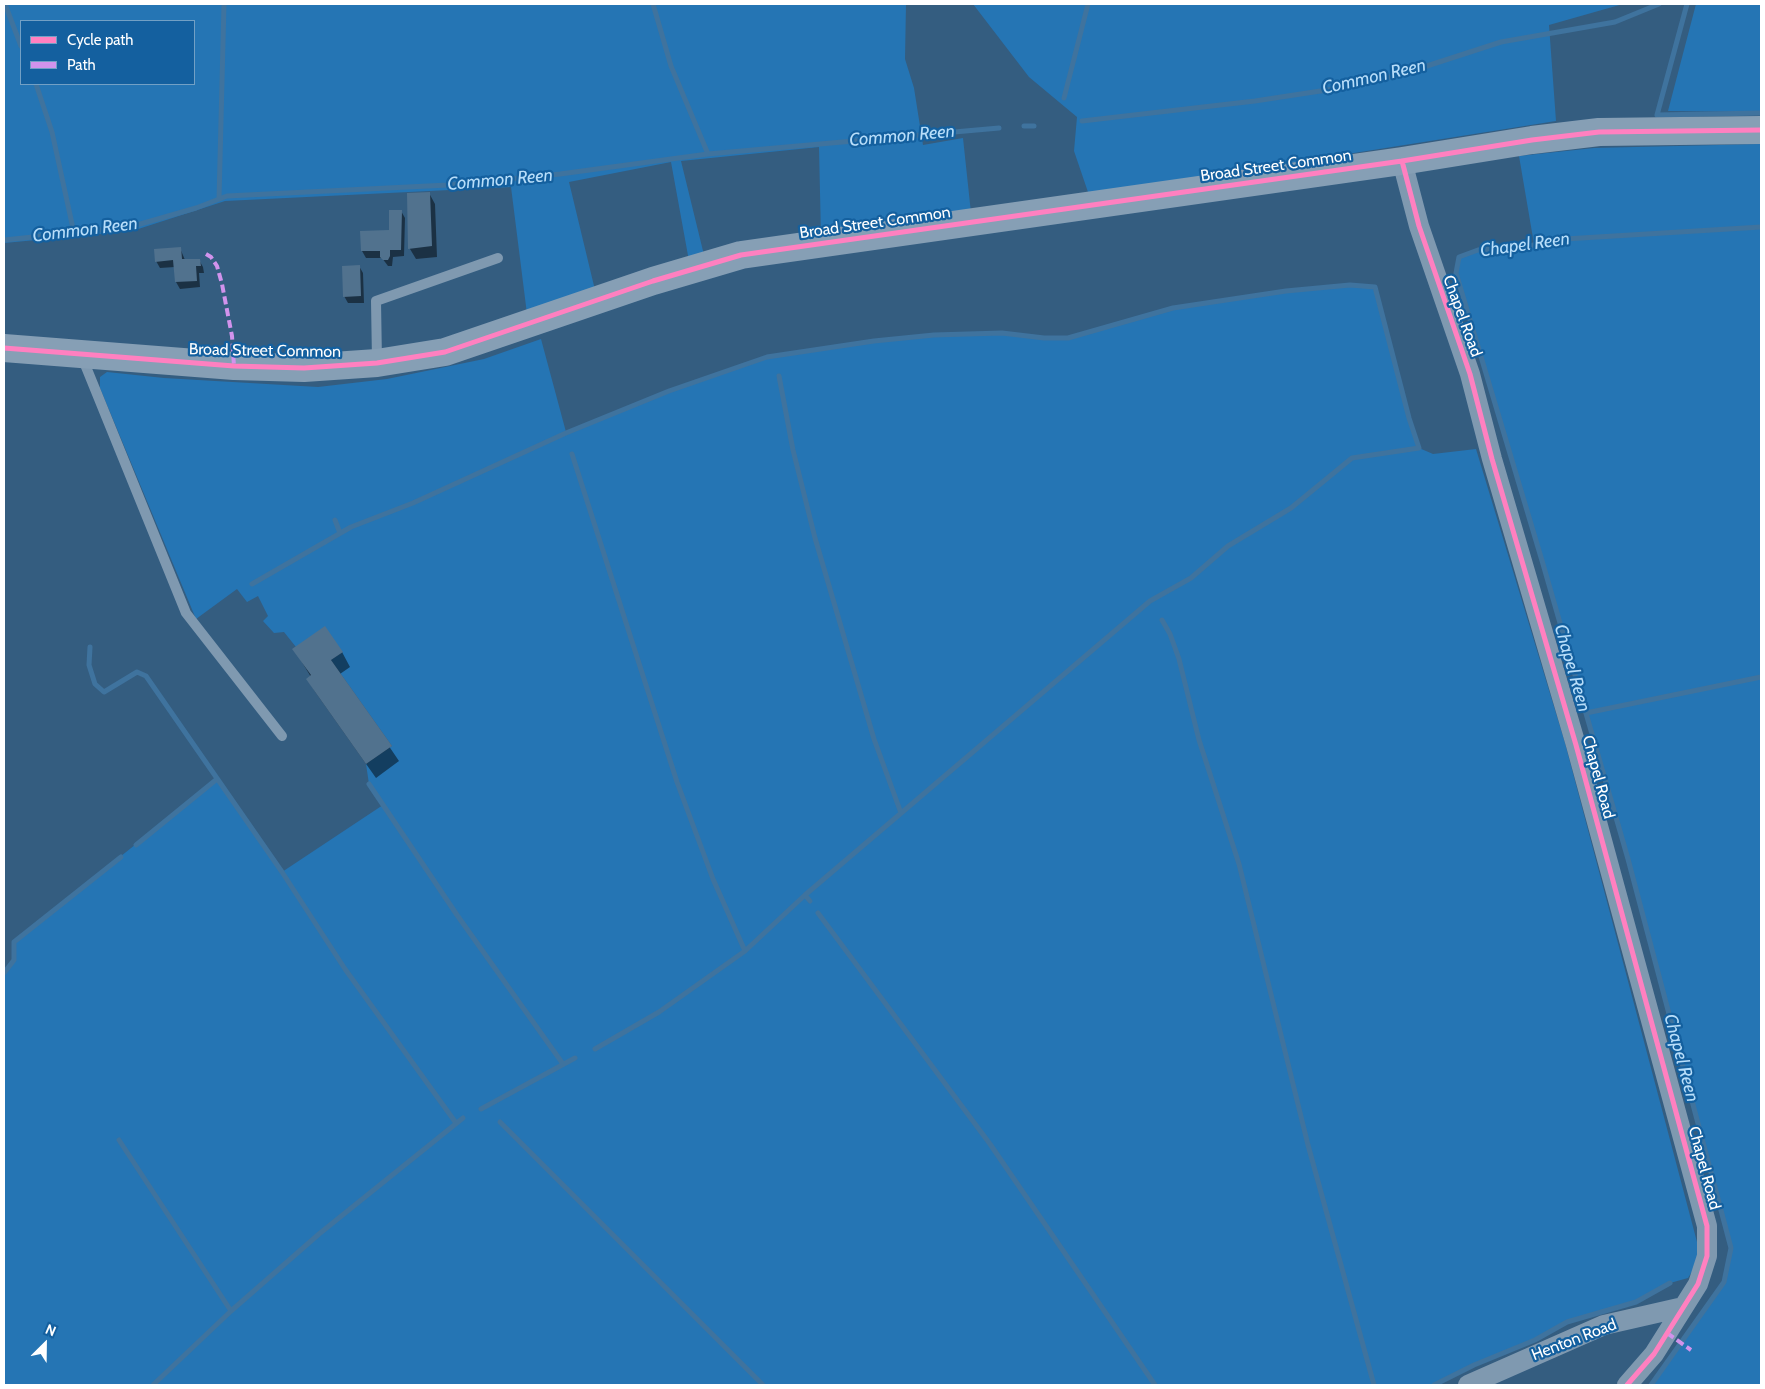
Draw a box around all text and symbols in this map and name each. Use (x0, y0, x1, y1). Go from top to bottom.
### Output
legend (20, 20, 195, 85)
text: Cycle path (67, 31, 133, 49)
water label: Common Reen (1320, 55, 1428, 99)
text: Path (67, 56, 96, 74)
water label: Common Reen (848, 121, 956, 151)
street label: Broad Street Common (1199, 146, 1353, 186)
water label: Common Reen (446, 165, 554, 195)
street label: Broad Street Common (798, 203, 952, 243)
water label: Common Reen (31, 213, 139, 247)
water label: Chapel Reen (1479, 228, 1571, 262)
street label: Chapel Road (1438, 273, 1486, 359)
street label: Broad Street Common (189, 340, 341, 362)
water label: Chapel Reen (1549, 622, 1595, 714)
street label: Chapel Road (1578, 733, 1618, 821)
water label: Chapel Reen (1659, 1012, 1703, 1104)
street label: Chapel Road (1684, 1124, 1724, 1212)
street label: Henton Road (1529, 1315, 1619, 1365)
north arrow (20, 1319, 70, 1369)
text: N (43, 1320, 59, 1340)

